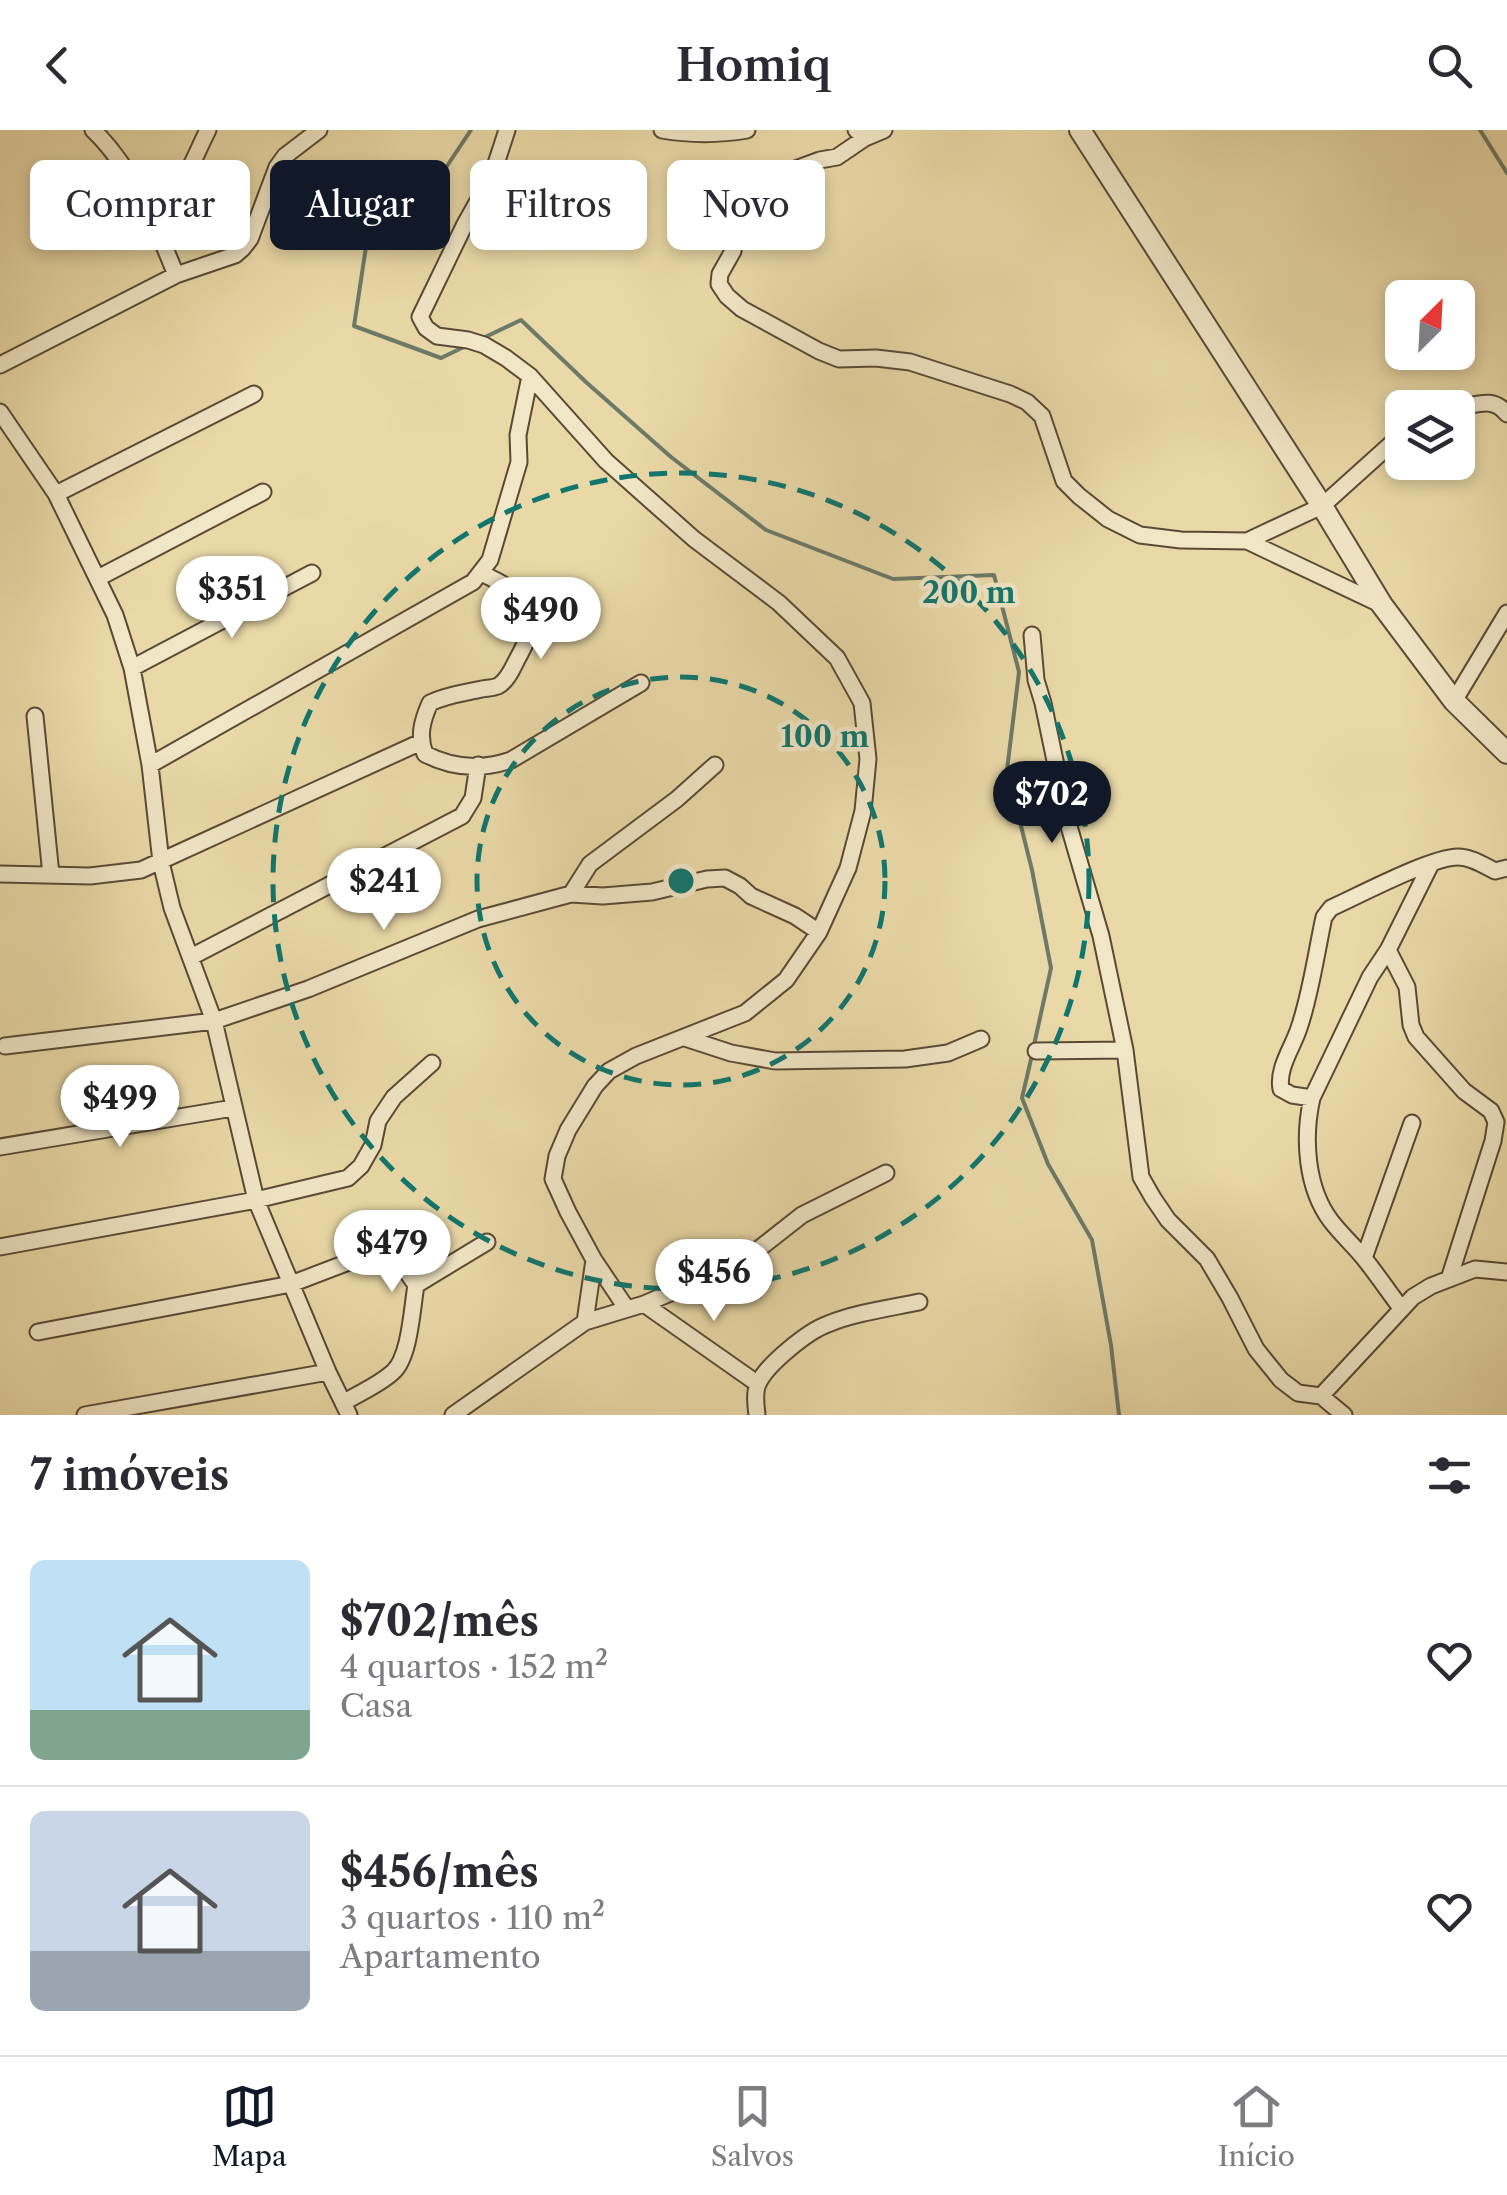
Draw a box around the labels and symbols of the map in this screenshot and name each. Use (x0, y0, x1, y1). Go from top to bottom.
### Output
north arrow (1385, 280, 1475, 370)
pin: $351 (173, 556, 291, 641)
text: 200 m (922, 574, 1016, 611)
pin: $490 (482, 577, 600, 662)
text: 100 m (781, 718, 870, 755)
pin: $702 (993, 761, 1111, 846)
pin: $241 (325, 848, 443, 933)
centre of rings (663, 863, 699, 899)
pin: $499 (61, 1065, 179, 1150)
pin: $479 (333, 1210, 451, 1295)
pin: $456 (655, 1239, 773, 1324)

